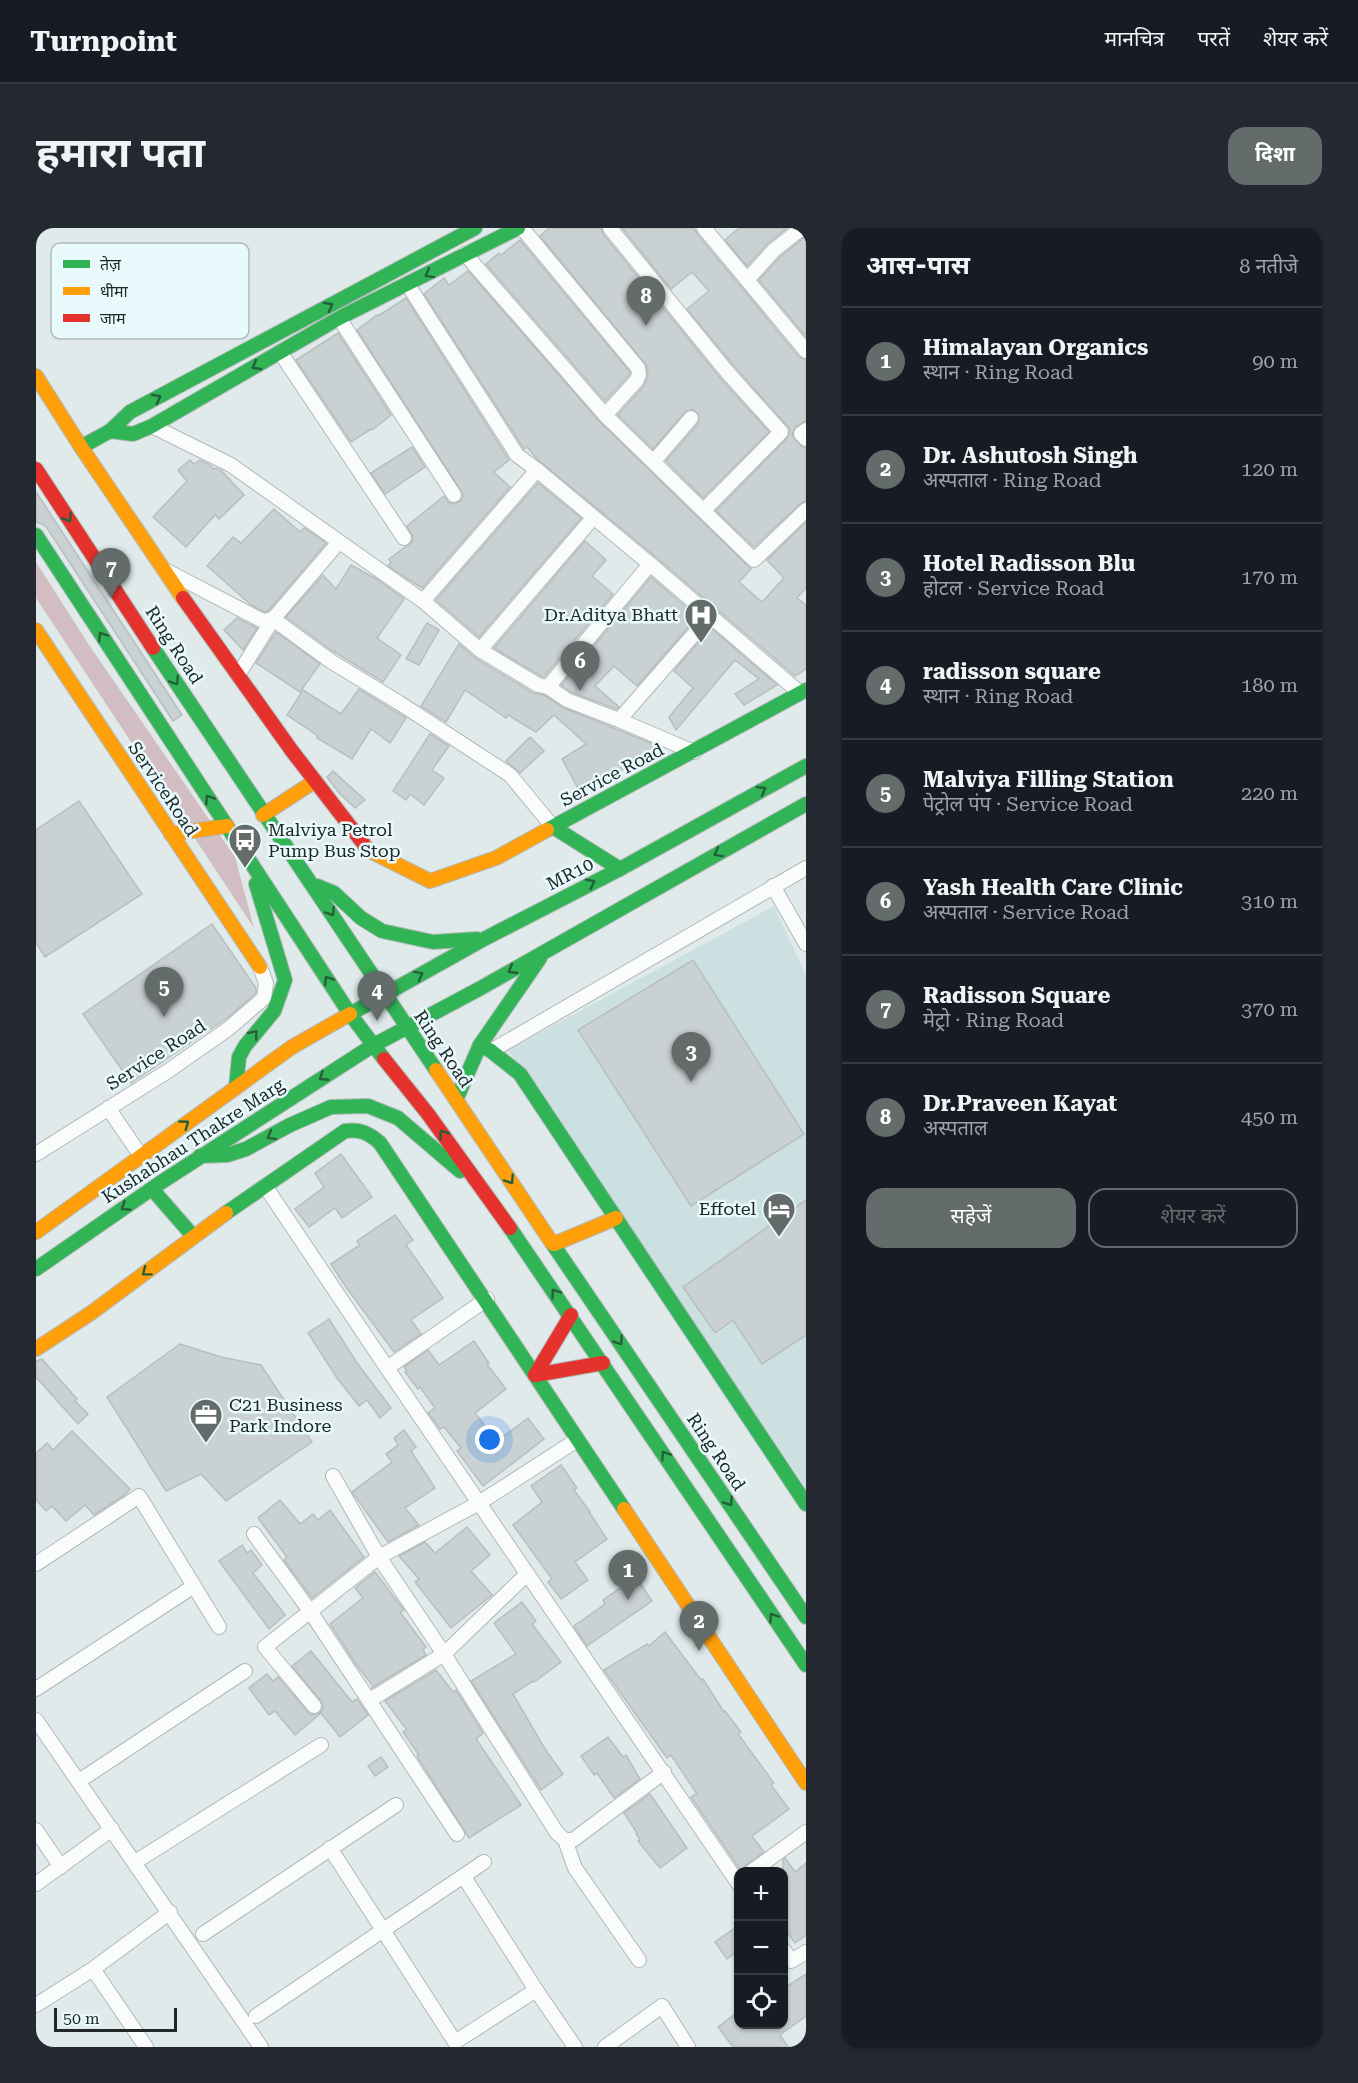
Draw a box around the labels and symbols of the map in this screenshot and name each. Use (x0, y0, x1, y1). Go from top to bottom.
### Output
legend (51, 243, 249, 339)
text: तेज़ (100, 255, 122, 274)
one-way arrow (424, 267, 435, 278)
pin: 8 (626, 276, 666, 326)
text: धीमा (100, 282, 129, 301)
one-way arrow (323, 302, 334, 313)
text: जाम (100, 309, 126, 328)
one-way arrow (252, 358, 262, 370)
one-way arrow (151, 394, 162, 405)
one-way arrow (61, 511, 72, 522)
pin: 7 (92, 548, 130, 598)
hospital icon: Dr.Aditya Bhatt (683, 597, 719, 644)
street label: Ring Road (141, 602, 208, 688)
place label: Dr.Aditya Bhatt (544, 604, 678, 625)
one-way arrow (98, 632, 109, 643)
pin: 6 (560, 642, 600, 691)
one-way arrow (168, 674, 179, 685)
street label: ServiceRoad (124, 737, 203, 840)
street label: Service Road (557, 738, 667, 811)
one-way arrow (756, 786, 767, 797)
one-way arrow (205, 795, 216, 806)
place label: Malviya Petrol Pump Bus Stop (268, 819, 400, 861)
bus stop icon: Malviya Petrol Pump Bus Stop (227, 822, 263, 869)
one-way arrow (714, 846, 725, 857)
street label: MR10 (543, 853, 597, 894)
one-way arrow (585, 879, 596, 891)
one-way arrow (324, 905, 335, 916)
one-way arrow (508, 962, 518, 974)
pin: 5 (144, 968, 184, 1017)
one-way arrow (413, 971, 423, 982)
pin: 4 (358, 972, 396, 1021)
one-way arrow (323, 976, 335, 986)
street label: Ring Road (410, 1006, 477, 1092)
street label: Service Road (102, 1014, 210, 1094)
one-way arrow (247, 1029, 258, 1040)
pin: 3 (672, 1032, 710, 1082)
one-way arrow (319, 1070, 329, 1082)
street label: Kushabhau Thakre Marg (98, 1073, 288, 1207)
one-way arrow (179, 1120, 190, 1131)
one-way arrow (267, 1129, 277, 1140)
one-way arrow (439, 1130, 450, 1141)
one-way arrow (502, 1173, 513, 1184)
hotel icon: Effotel (761, 1191, 797, 1238)
place label: Effotel (699, 1198, 756, 1219)
one-way arrow (120, 1200, 131, 1211)
one-way arrow (142, 1264, 153, 1275)
one-way arrow (552, 1289, 563, 1300)
one-way arrow (612, 1334, 623, 1345)
place label: C21 Business Park Indore (229, 1394, 343, 1436)
office icon: C21 Business Park Indore (188, 1397, 224, 1444)
street label: Ring Road (683, 1409, 750, 1495)
your location (475, 1425, 504, 1454)
one-way arrow (661, 1451, 672, 1462)
one-way arrow (721, 1496, 732, 1507)
pin: 1 (608, 1550, 648, 1600)
pin: 2 (680, 1602, 718, 1651)
one-way arrow (769, 1613, 781, 1623)
scale bar (54, 2005, 177, 2032)

